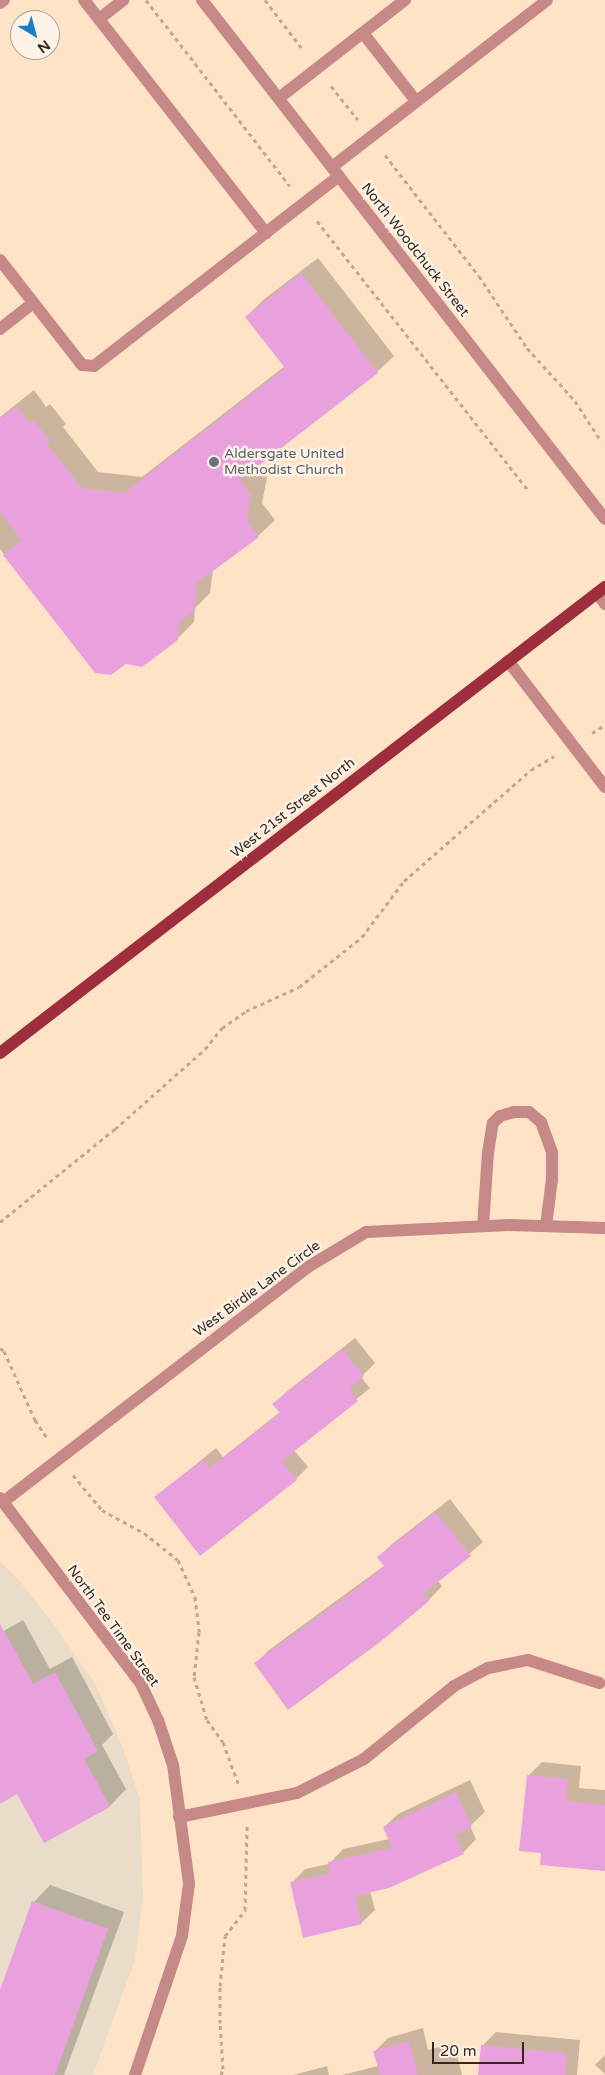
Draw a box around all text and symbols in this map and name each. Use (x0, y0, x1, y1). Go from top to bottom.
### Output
north arrow (10, 10, 60, 60)
text: N (34, 36, 53, 57)
street label: North Woodchuck Street (358, 180, 472, 320)
place label: Aldersgate United Methodist Church (224, 446, 344, 478)
marker: Aldersgate United Methodist Church (208, 456, 220, 468)
street label: West 21st Street North (228, 754, 358, 862)
street label: West Birdie Lane Circle (190, 1237, 324, 1341)
street label: North Tee Time Street (63, 1562, 163, 1690)
scale bar (435, 2032, 528, 2064)
text: 20 m (440, 2042, 477, 2060)

